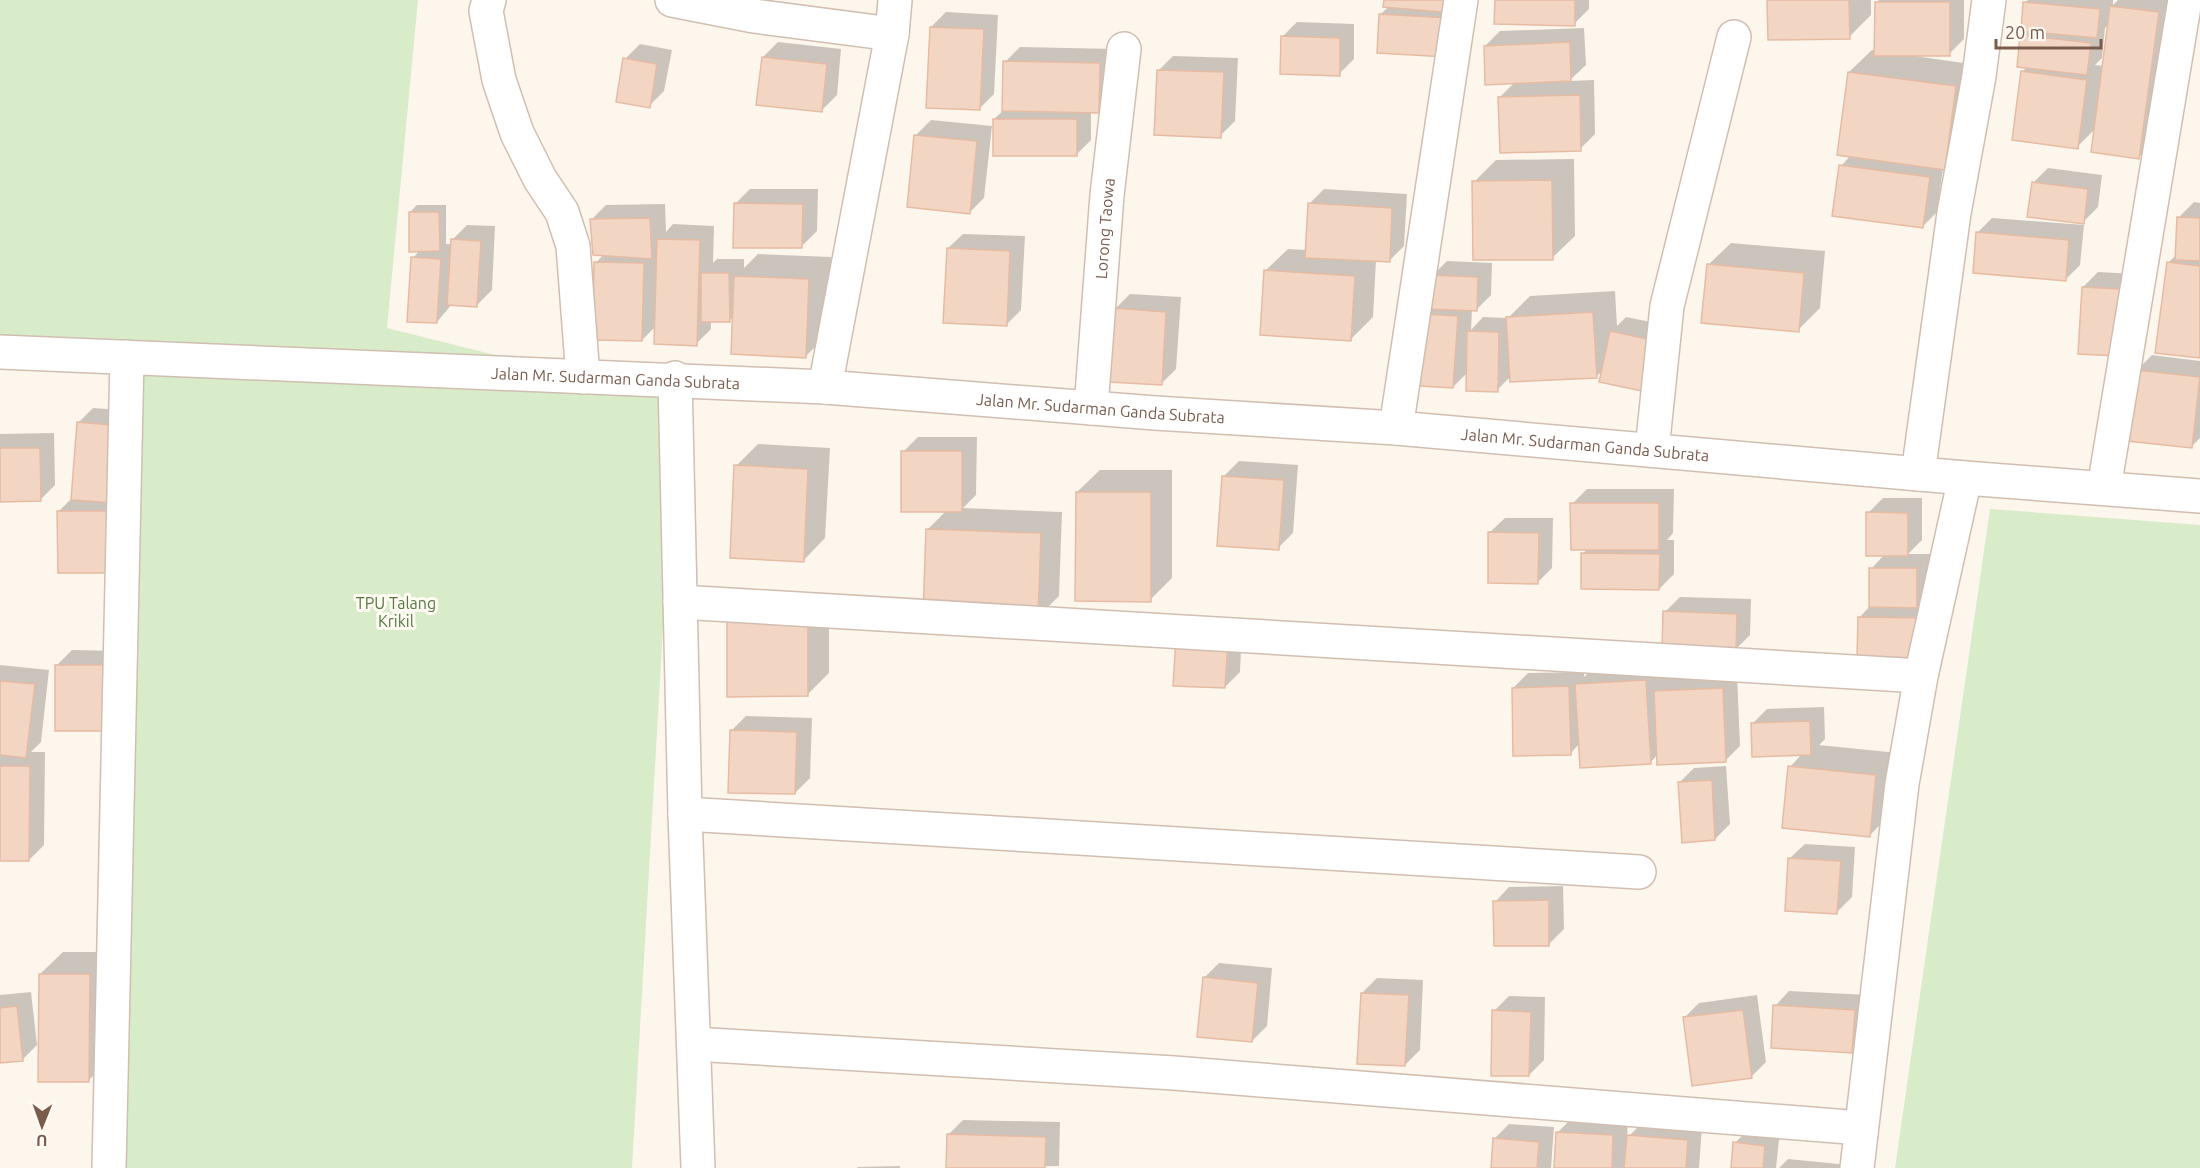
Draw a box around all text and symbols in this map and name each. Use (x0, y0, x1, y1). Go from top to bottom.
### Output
scale bar (1996, 12, 2101, 50)
text: 20 m (2005, 22, 2045, 42)
street label: Lorong Taowa (1092, 177, 1118, 280)
street label: Jalan Mr. Sudarman Ganda Subrata (491, 364, 740, 392)
street label: Jalan Mr. Sudarman Ganda Subrata (975, 390, 1225, 426)
street label: Jalan Mr. Sudarman Ganda Subrata (1460, 425, 1710, 464)
park label: TPU Talang Krikil (356, 594, 436, 630)
north arrow (12, 1096, 72, 1156)
text: U (36, 1132, 48, 1150)

